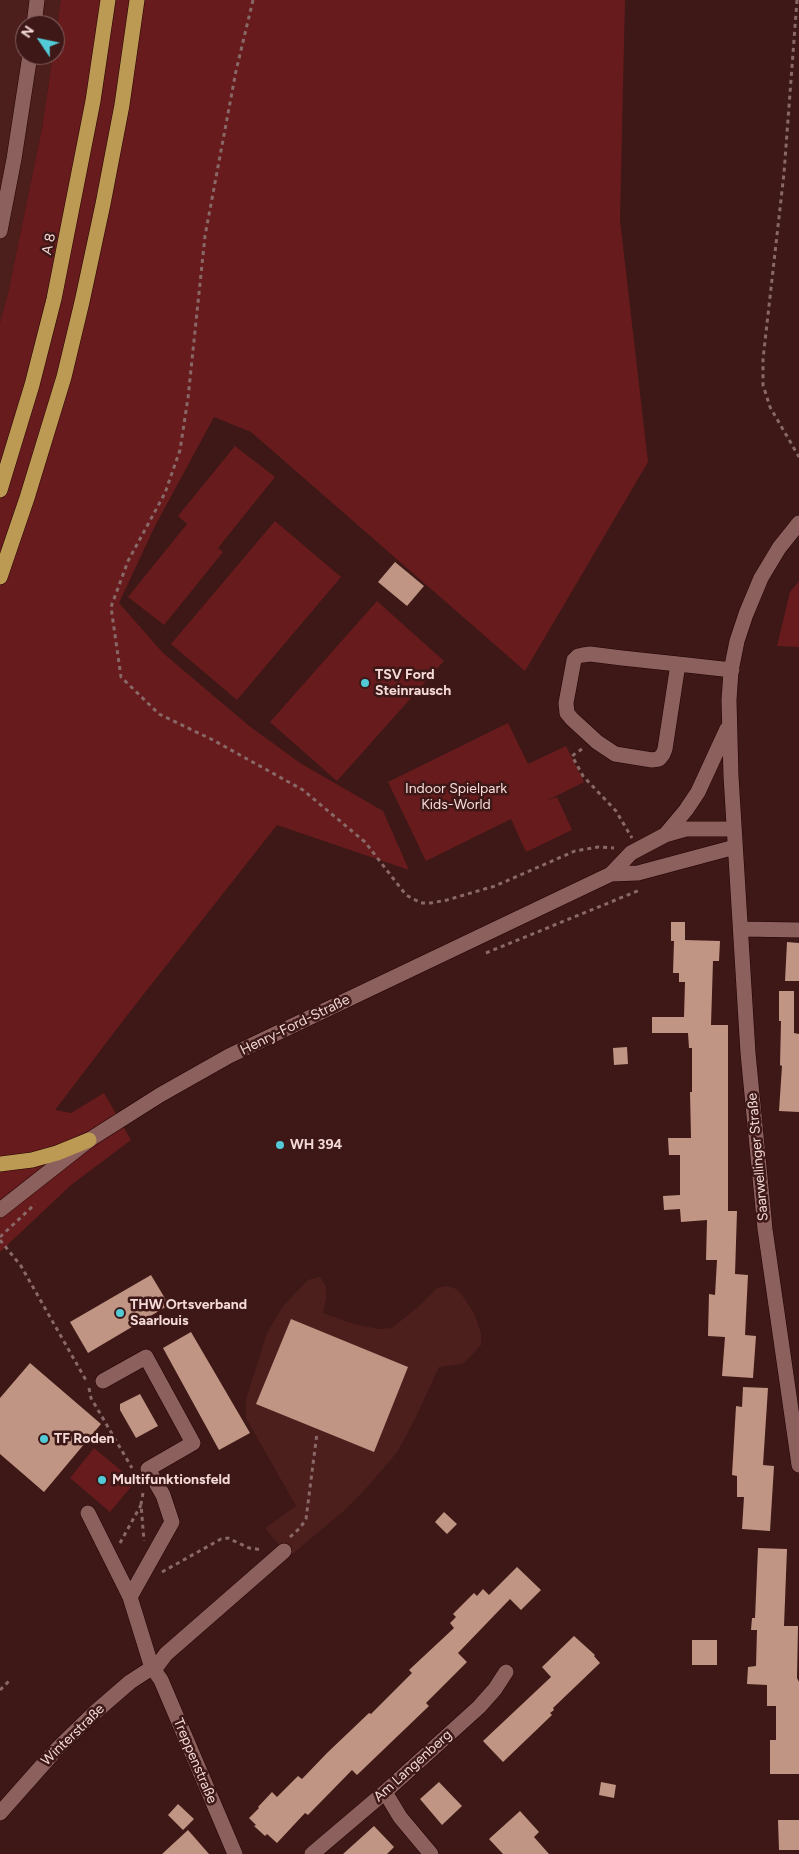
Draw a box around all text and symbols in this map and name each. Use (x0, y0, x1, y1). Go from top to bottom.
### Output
north arrow (15, 15, 65, 65)
text: N (18, 23, 38, 41)
street label: A 8 (39, 232, 59, 256)
place label: TSV Ford Steinrausch (375, 667, 451, 700)
marker: TSV Ford Steinrausch (359, 677, 371, 689)
park label: Indoor Spielpark Kids-World (405, 781, 507, 814)
street label: Henry-Ford-Straße (238, 991, 352, 1059)
street label: Saarwellinger Straße (744, 1092, 772, 1222)
place label: WH 394 (290, 1137, 342, 1153)
marker: WH 394 (274, 1139, 286, 1151)
place label: THW Ortsverband Saarlouis (130, 1297, 247, 1330)
marker: THW Ortsverband Saarlouis (114, 1307, 126, 1319)
place label: TF Roden (54, 1431, 114, 1447)
marker: TF Roden (38, 1433, 50, 1445)
place label: Multifunktionsfeld (112, 1472, 230, 1488)
marker: Multifunktionsfeld (96, 1474, 108, 1486)
street label: Winterstraße (38, 1701, 108, 1769)
street label: Treppenstraße (170, 1716, 220, 1806)
street label: Am Langenberg (370, 1726, 456, 1806)

